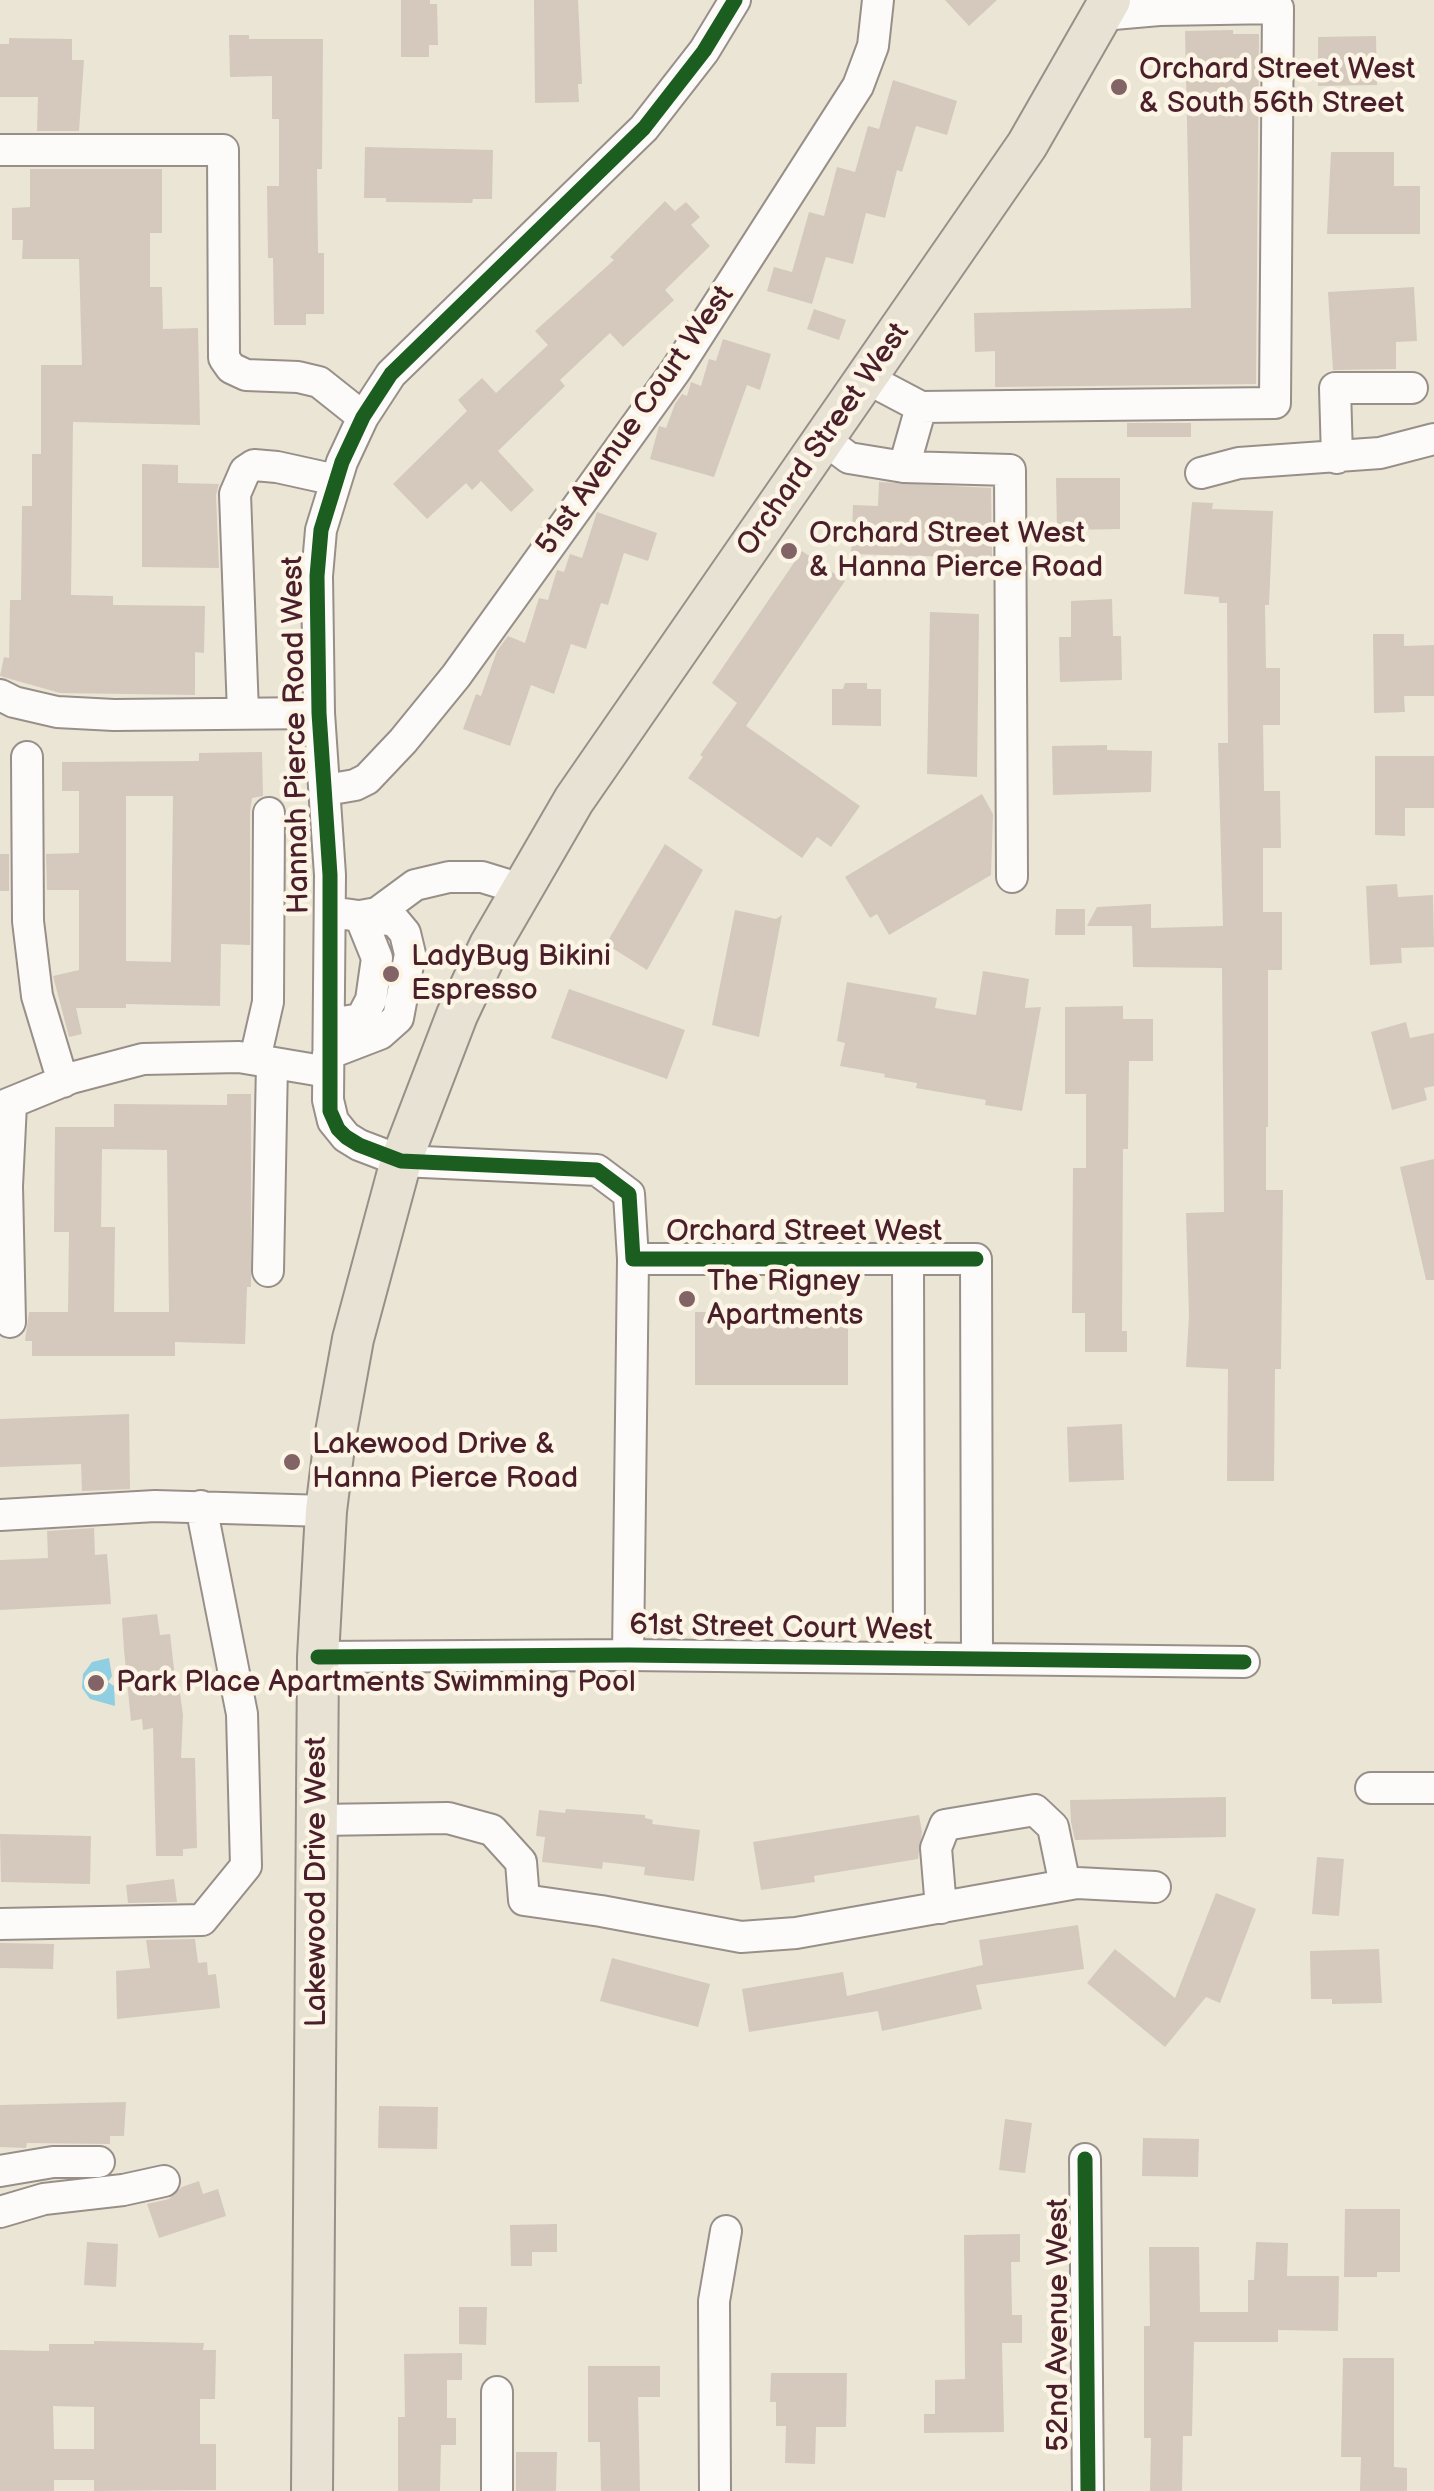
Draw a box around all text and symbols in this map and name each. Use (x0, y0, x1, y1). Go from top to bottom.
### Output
place label: Orchard Street West & South 56th Street (1139, 52, 1415, 122)
marker: Orchard Street West & South 56th Street (1108, 76, 1130, 98)
street label: 51st Avenue Court West (529, 279, 743, 563)
street label: Orchard Street West (730, 317, 918, 563)
place label: Orchard Street West & Hanna Pierce Road (809, 516, 1103, 586)
marker: Orchard Street West & Hanna Pierce Road (778, 540, 800, 562)
street label: Hannah Pierce Road West (276, 556, 318, 914)
place label: LadyBug Bikini Espresso (411, 939, 611, 1010)
marker: LadyBug Bikini Espresso (380, 963, 402, 985)
street label: Orchard Street West (666, 1214, 942, 1250)
place label: The Rigney Apartments (707, 1264, 863, 1334)
marker: The Rigney Apartments (676, 1288, 698, 1310)
place label: Lakewood Drive & Hanna Pierce Road (312, 1427, 578, 1498)
marker: Lakewood Drive & Hanna Pierce Road (281, 1451, 303, 1473)
street label: 61st Street Court West (629, 1608, 933, 1650)
place label: Park Place Apartments Swimming Pool (116, 1665, 636, 1701)
marker: Park Place Apartments Swimming Pool (85, 1672, 107, 1694)
street label: Lakewood Drive West (299, 1737, 335, 2027)
street label: 52nd Avenue West (1041, 2198, 1077, 2452)

